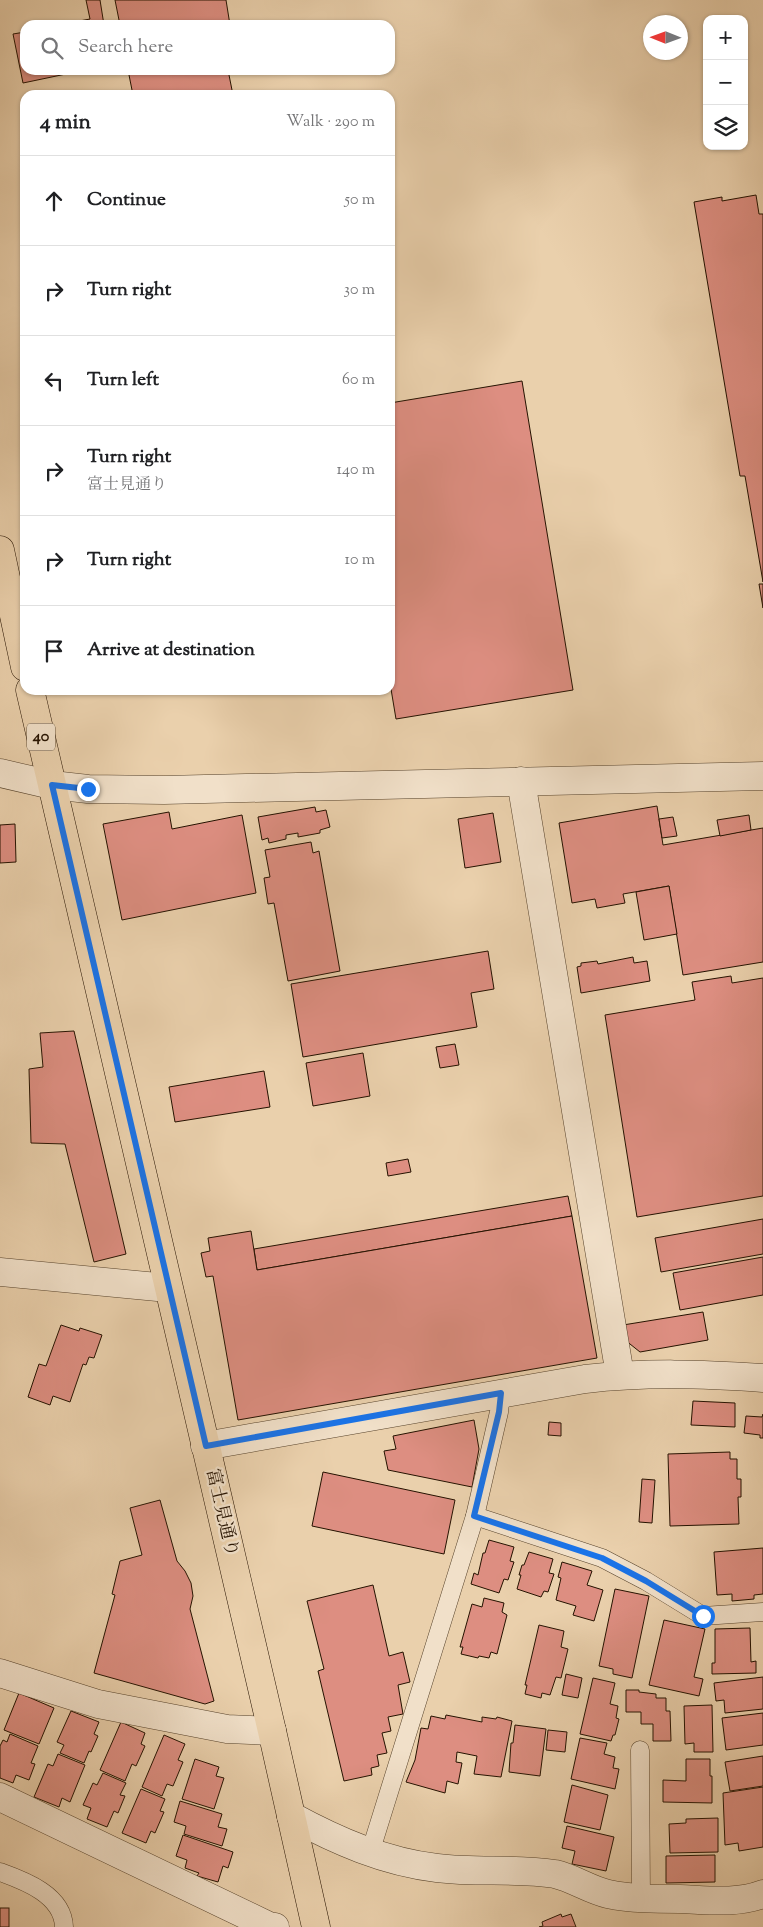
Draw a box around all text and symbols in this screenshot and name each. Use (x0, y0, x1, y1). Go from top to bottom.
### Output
north arrow (643, 15, 688, 60)
map controls (703, 15, 748, 150)
button: + (703, 15, 748, 60)
search box (20, 20, 395, 75)
icon: search (38, 34, 66, 62)
text: Search here (78, 34, 173, 61)
button: − (703, 60, 748, 105)
button: layers (703, 105, 748, 150)
text: 4 min (40, 108, 91, 138)
text: Walk · 290 m (286, 111, 375, 134)
icon: ahead (40, 187, 68, 215)
text: Continue (87, 187, 166, 214)
text: 50 m (344, 189, 375, 212)
icon: right (40, 277, 68, 305)
text: Turn right (87, 277, 171, 304)
text: 30 m (344, 279, 375, 302)
icon: left (40, 367, 68, 395)
text: Turn left (87, 367, 159, 394)
text: 60 m (342, 369, 375, 392)
text: Turn right (87, 444, 171, 471)
icon: right (40, 457, 68, 485)
text: 140 m (337, 459, 375, 482)
text: 富士見通り (87, 474, 167, 497)
icon: right (40, 547, 68, 575)
text: Turn right (87, 547, 171, 574)
text: 10 m (345, 549, 375, 572)
icon: arrive (40, 637, 68, 665)
text: Arrive at destination (87, 637, 255, 664)
road number: 40 (27, 724, 55, 750)
route end (77, 778, 100, 801)
street label: 富士見通り (198, 1466, 244, 1560)
route start (692, 1605, 715, 1628)

